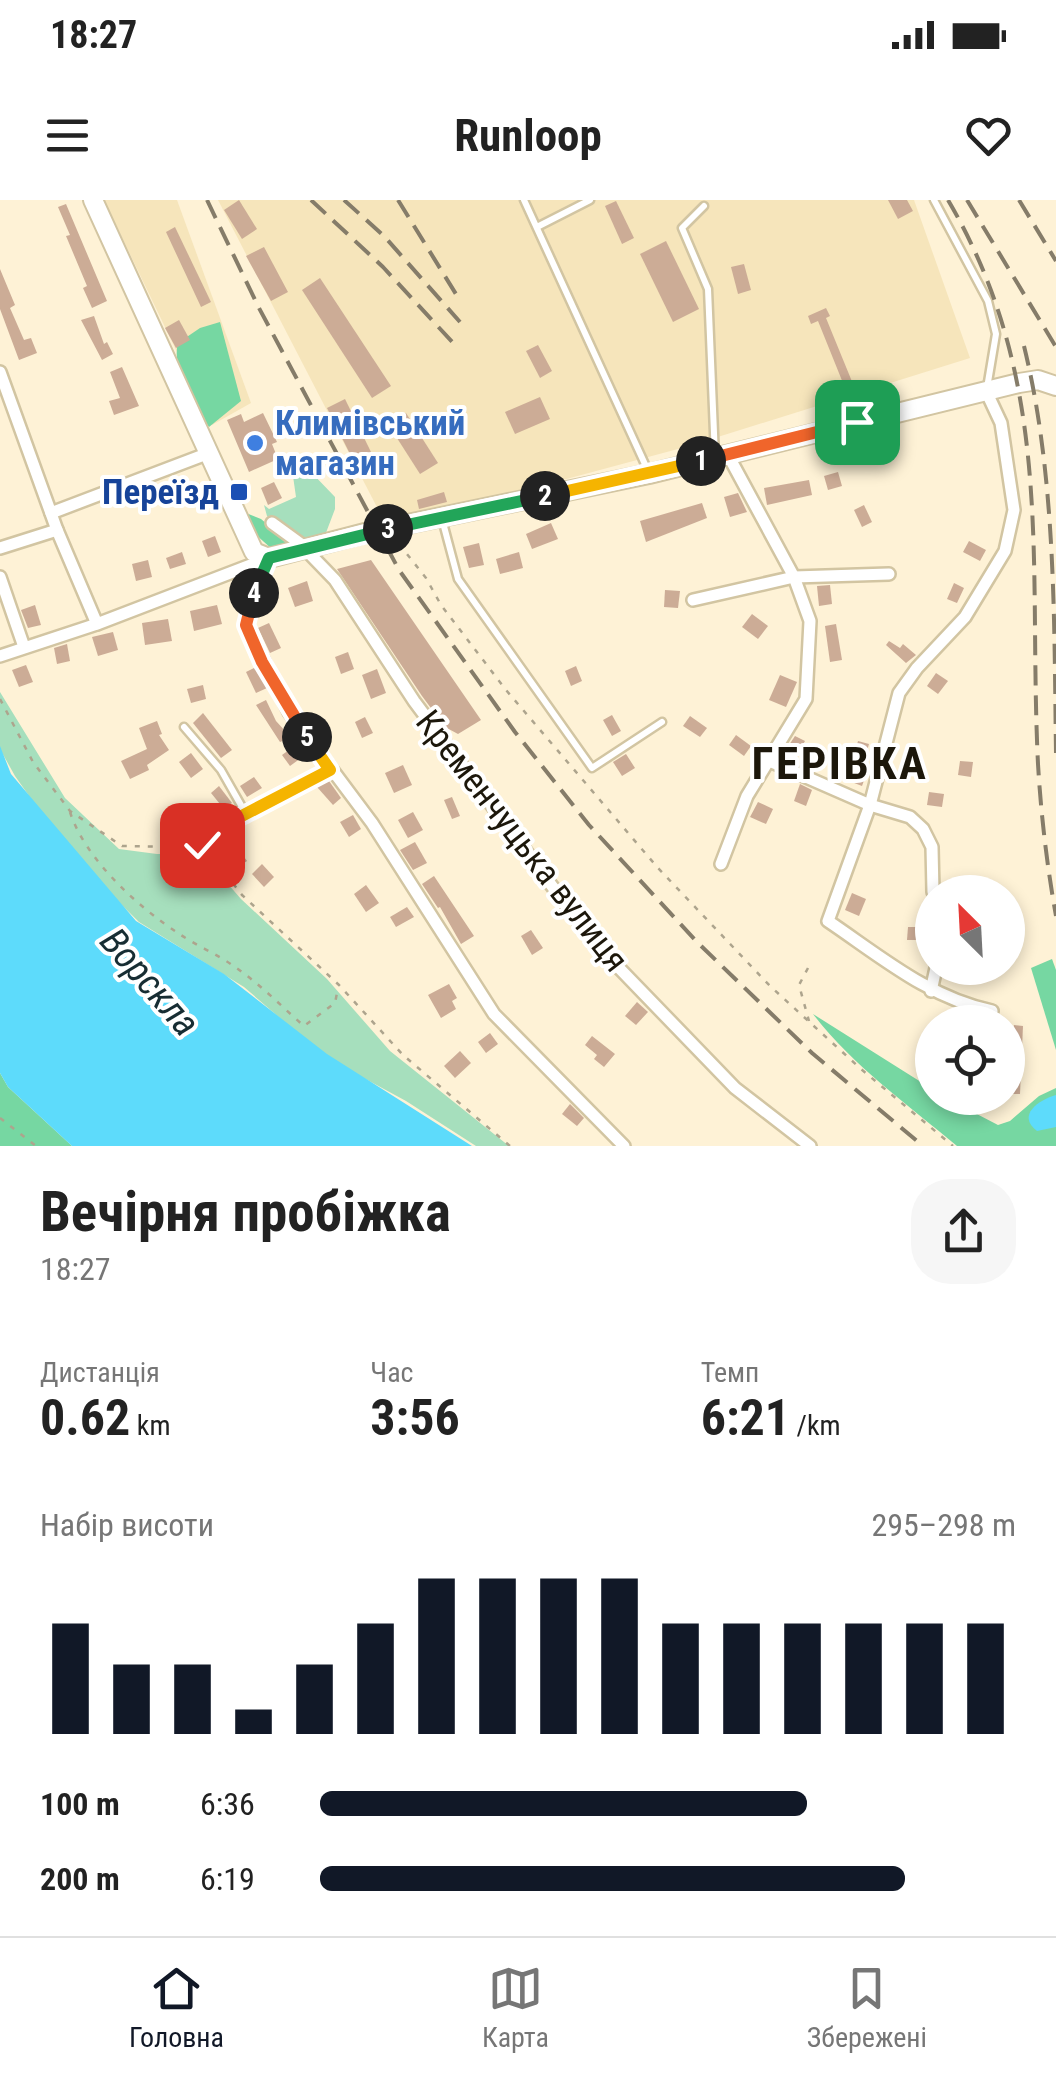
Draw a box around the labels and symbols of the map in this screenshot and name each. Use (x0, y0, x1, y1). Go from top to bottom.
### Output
pin (815, 380, 900, 465)
place label: Климівський магазин (275, 403, 465, 484)
marker: Климівський магазин (244, 432, 266, 454)
pin: 1 (676, 436, 726, 486)
pin: 2 (520, 471, 570, 521)
place label: Переїзд (102, 472, 219, 513)
marker: Переїзд (228, 481, 250, 503)
pin: 3 (363, 504, 413, 554)
pin: 4 (229, 568, 279, 618)
street label: Кременчуцька вулиця (407, 702, 637, 980)
pin: 5 (282, 712, 332, 762)
district label: ГЕРІВКА (752, 737, 928, 790)
pin (160, 803, 245, 888)
north arrow (915, 875, 1025, 985)
water label: Ворскла (91, 919, 209, 1045)

